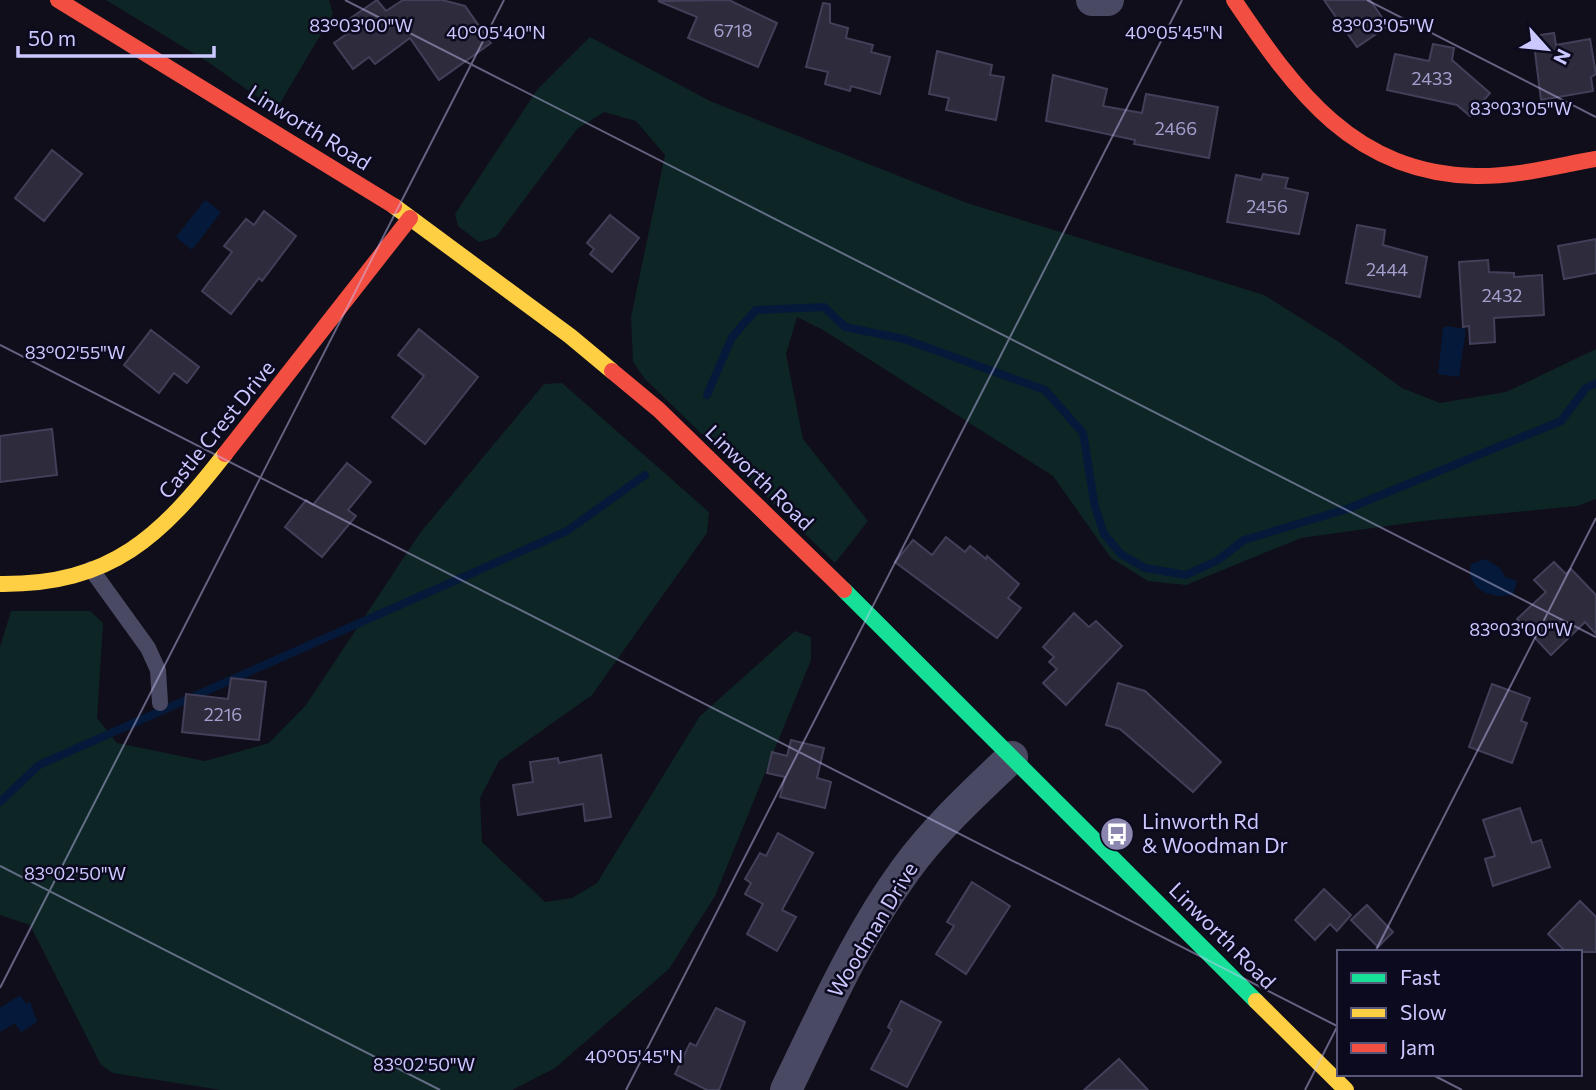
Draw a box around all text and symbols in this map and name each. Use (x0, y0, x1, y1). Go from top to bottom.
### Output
scale bar (18, 14, 214, 58)
text: 83°03'00"W (309, 14, 413, 36)
text: 83°03'05"W (1332, 14, 1434, 36)
north arrow (1512, 14, 1582, 84)
house number: 6718 (714, 19, 753, 41)
text: 40°05'40"N (446, 21, 546, 43)
text: 40°05'45"N (1125, 21, 1223, 43)
text: 50 m (28, 25, 76, 50)
text: N (1549, 45, 1576, 69)
house number: 2433 (1412, 67, 1452, 89)
street label: Linworth Road (244, 79, 376, 175)
text: 83°03'05"W (1470, 97, 1572, 119)
house number: 2466 (1155, 117, 1197, 139)
house number: 2456 (1246, 195, 1288, 217)
house number: 2444 (1366, 258, 1408, 280)
house number: 2432 (1482, 284, 1522, 306)
text: 83°02'55"W (25, 341, 125, 363)
street label: Castle Crest Drive (153, 355, 279, 503)
street label: Linworth Road (701, 419, 819, 535)
text: 83°03'00"W (1469, 618, 1573, 640)
house number: 2216 (204, 703, 242, 725)
place label: Linworth Rd & Woodman Dr (1142, 808, 1288, 857)
bus stop icon: Linworth Rd & Woodman Dr (1098, 815, 1136, 853)
street label: Woodman Drive (822, 857, 922, 1001)
text: 83°02'50"W (24, 862, 126, 884)
street label: Linworth Road (1165, 876, 1282, 993)
legend (1337, 950, 1582, 1076)
text: Fast (1400, 964, 1441, 989)
text: Slow (1400, 999, 1447, 1024)
text: Jam (1400, 1034, 1435, 1059)
text: 40°05'45"N (585, 1045, 683, 1067)
text: 83°02'50"W (373, 1053, 475, 1075)

